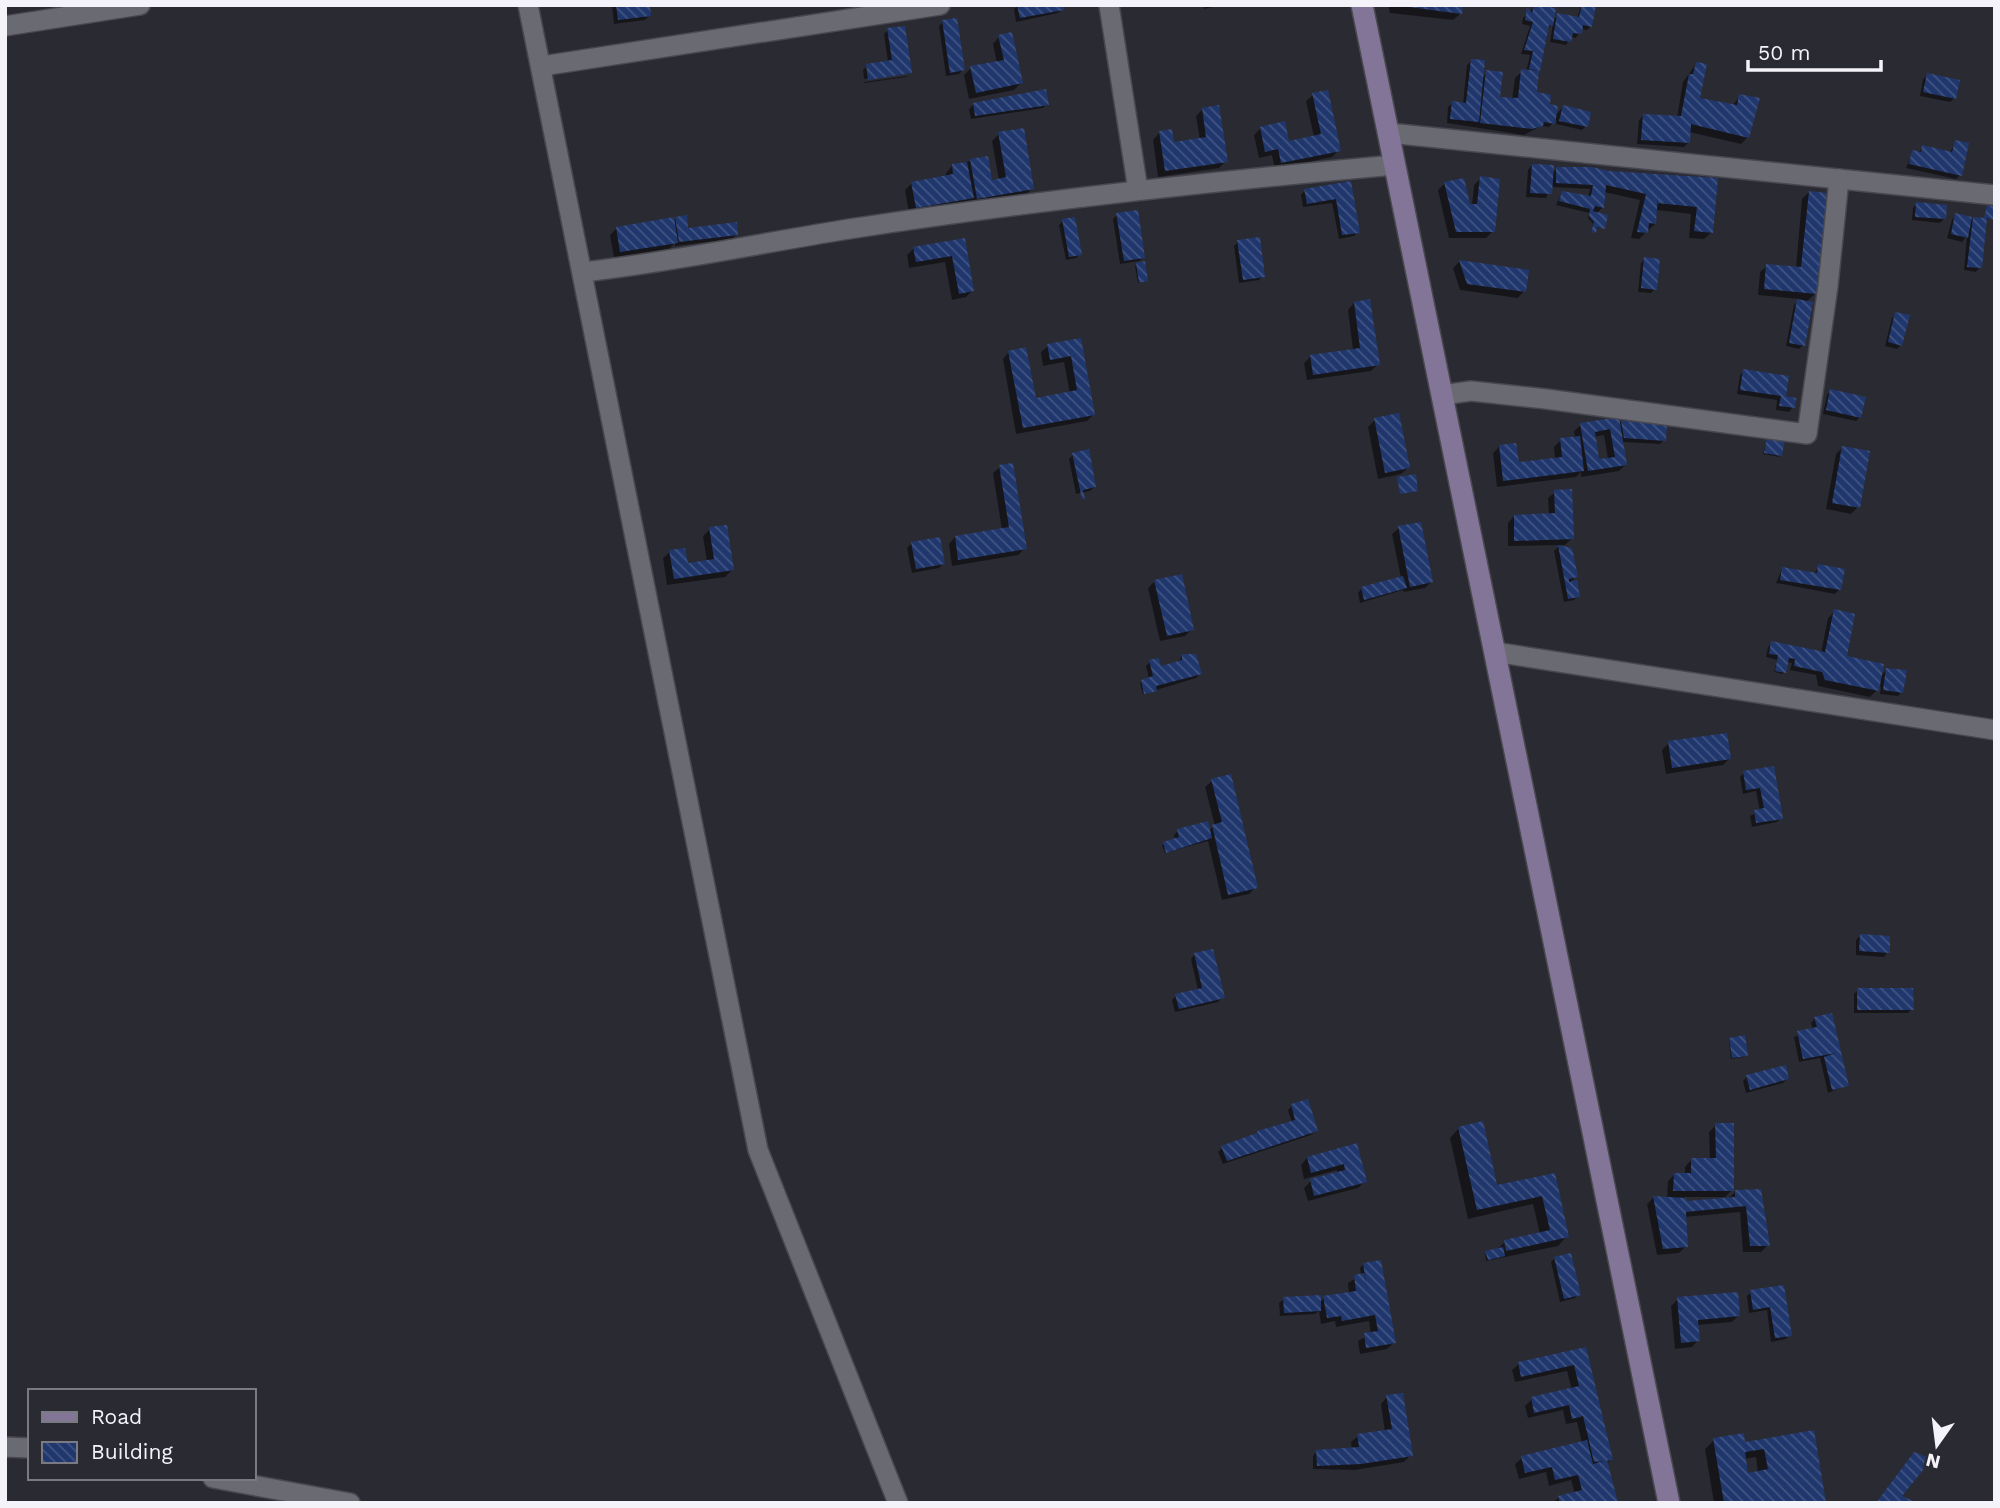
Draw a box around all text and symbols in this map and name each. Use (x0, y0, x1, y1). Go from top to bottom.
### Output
scale bar (1748, 28, 1881, 72)
text: 50 m (1758, 40, 1810, 65)
legend (28, 1389, 256, 1480)
text: Road (91, 1404, 142, 1429)
north arrow (1902, 1410, 1972, 1480)
text: Building (91, 1439, 173, 1464)
text: N (1923, 1448, 1943, 1474)

